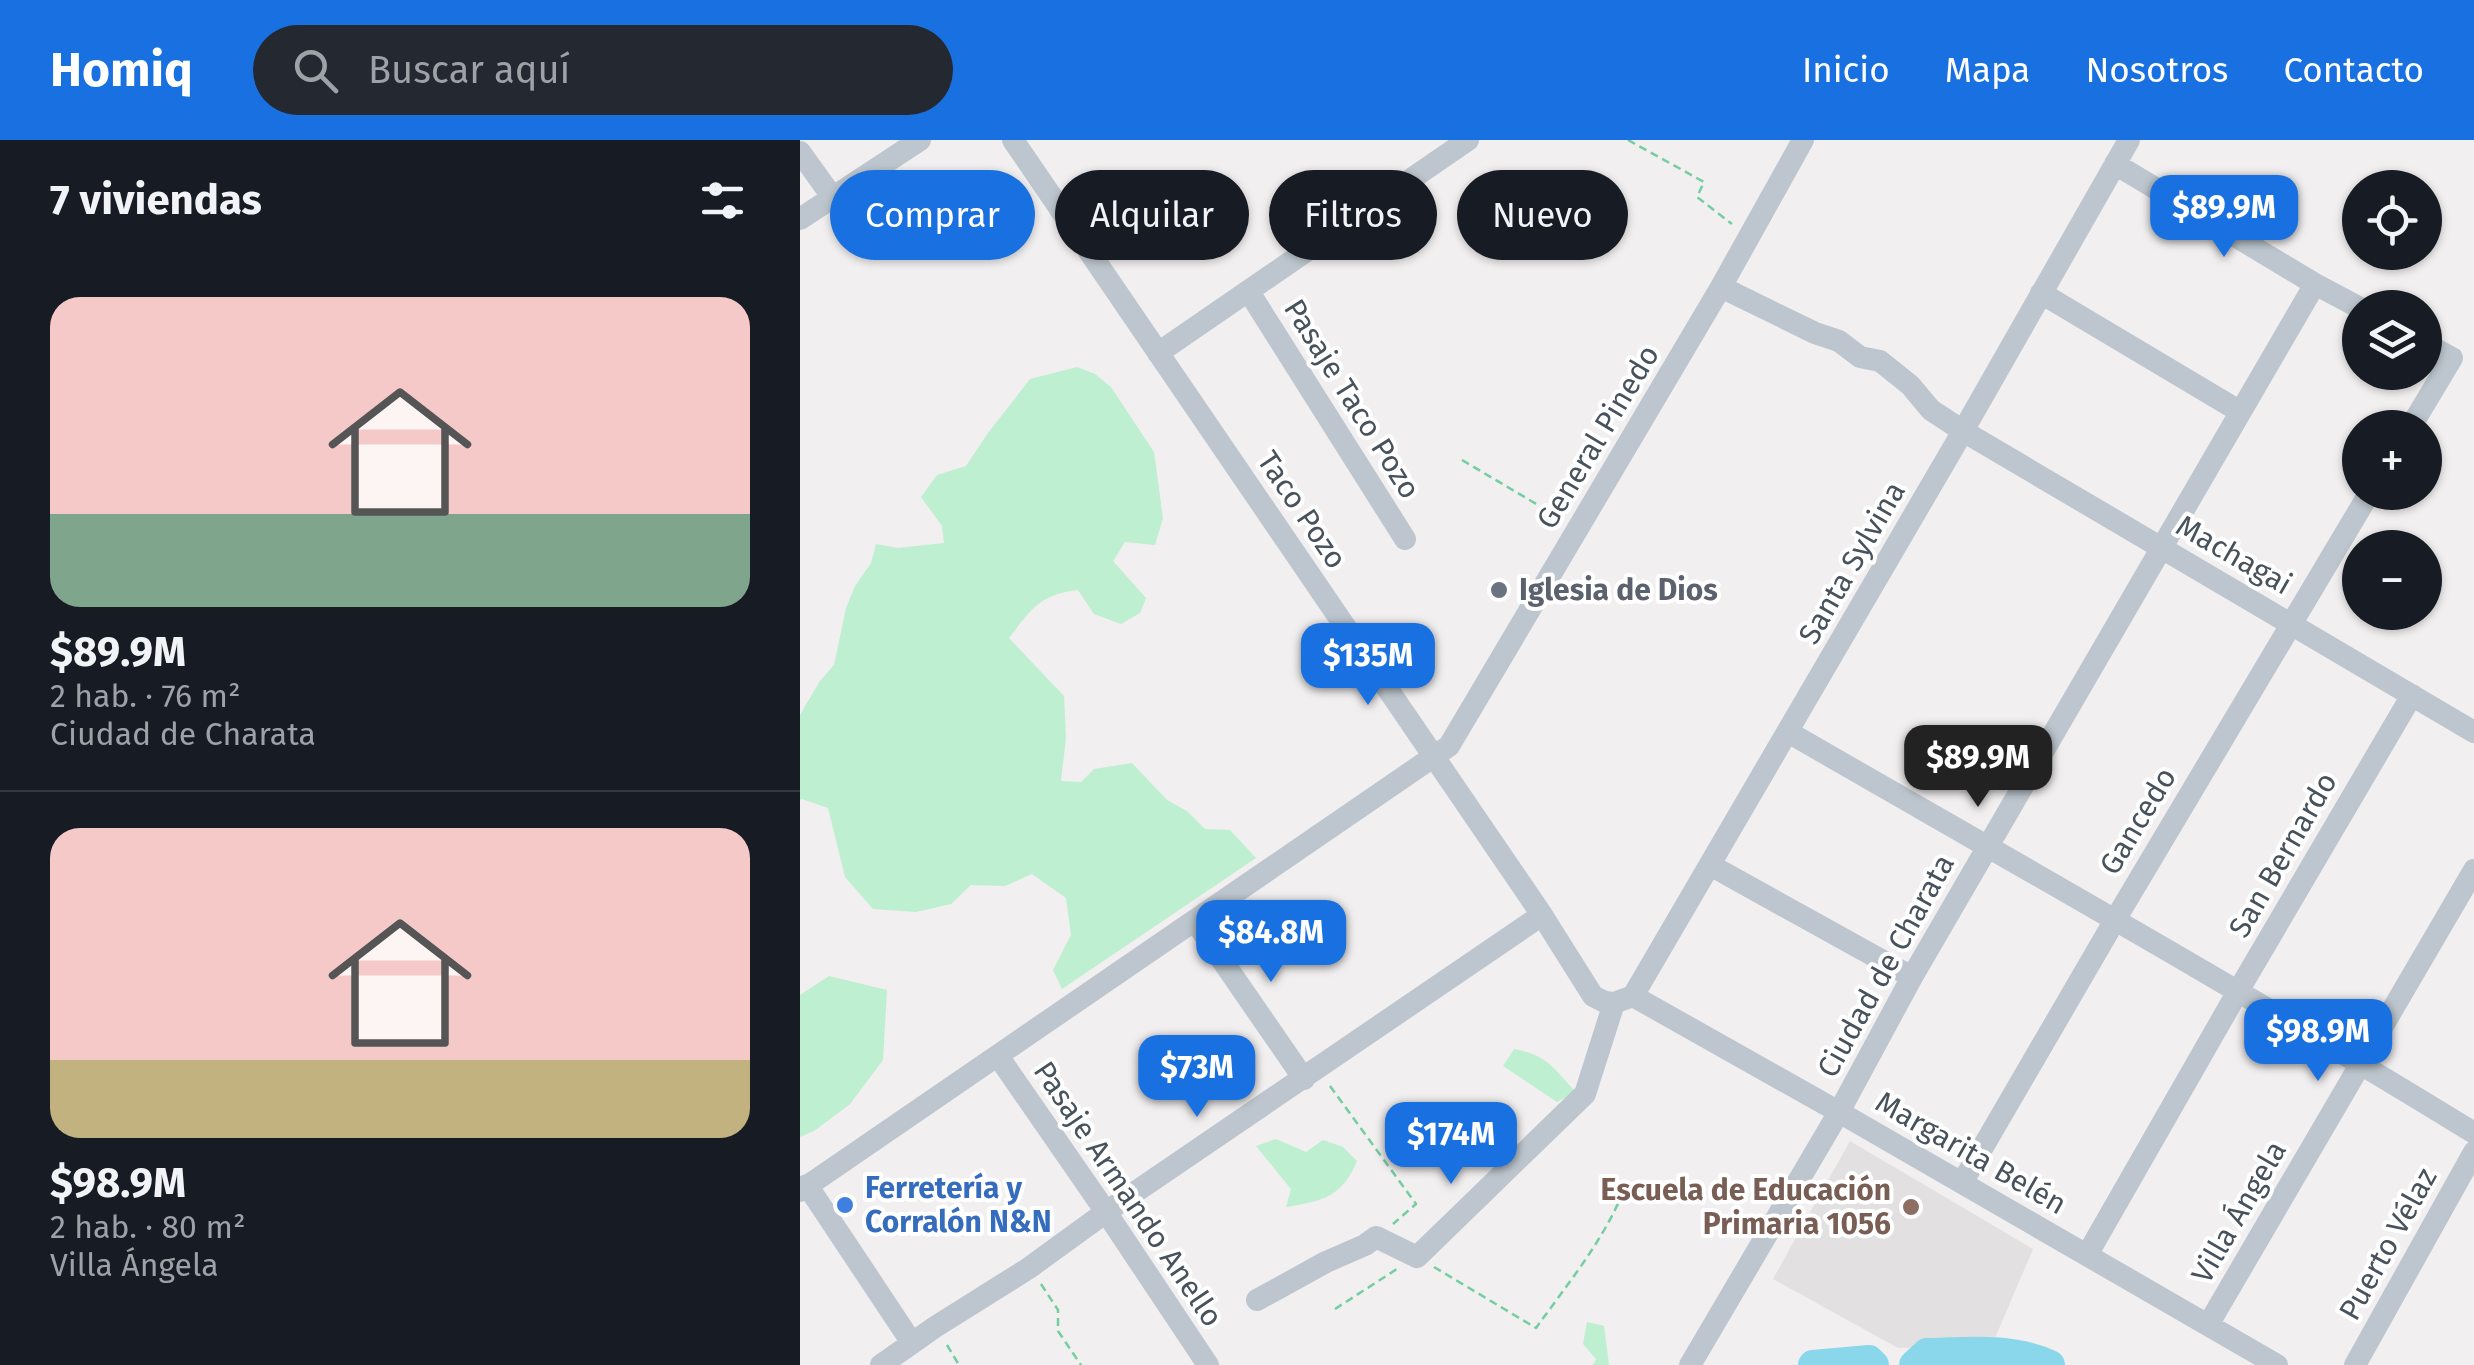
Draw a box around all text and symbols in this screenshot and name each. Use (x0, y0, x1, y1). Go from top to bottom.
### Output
search box (253, 25, 953, 115)
text: Homiq (50, 41, 193, 99)
icon: search (288, 43, 343, 98)
text: Buscar aquí (368, 47, 570, 93)
text: Inicio (1802, 49, 1890, 91)
text: Mapa (1945, 49, 2030, 91)
text: Nosotros (2085, 49, 2228, 91)
text: Contacto (2283, 49, 2424, 91)
chip: Comprar (830, 170, 1035, 260)
chip: Alquilar (1055, 170, 1249, 260)
chip: Filtros (1269, 170, 1437, 260)
chip: Nuevo (1457, 170, 1628, 260)
map controls (2342, 170, 2442, 630)
button: locate (2342, 170, 2442, 270)
icon: filters (695, 173, 750, 228)
text: 7 viviendas (50, 175, 262, 225)
pin: $89.9M (2143, 175, 2305, 260)
text: $89.9M (2172, 188, 2276, 226)
button: layers (2342, 290, 2442, 390)
street label: Pasaje Taco Pozo (1276, 293, 1428, 505)
street label: General Pinedo (1529, 339, 1667, 535)
icon: home (310, 362, 490, 542)
button: + (2342, 410, 2442, 510)
street label: Taco Pozo (1250, 444, 1354, 576)
street label: Santa Sylvina (1791, 475, 1913, 651)
street label: Machagai (2170, 508, 2298, 602)
button: − (2342, 530, 2442, 630)
place label: Iglesia de Dios (1519, 572, 1718, 608)
marker: Iglesia de Dios (1488, 579, 1510, 601)
pin: $135M (1298, 623, 1438, 708)
text: $89.9M (50, 627, 186, 677)
text: $135M (1323, 636, 1413, 674)
text: 2 hab. · 76 m² (50, 677, 241, 715)
text: Ciudad de Charata (50, 715, 316, 753)
pin: $89.9M (1897, 725, 2059, 810)
text: $89.9M (1926, 738, 2030, 776)
street label: Gancedo (2092, 761, 2184, 881)
street label: San Bernardo (2221, 766, 2345, 944)
street label: Ciudad de Charata (1810, 848, 1962, 1084)
icon: home (310, 893, 490, 1073)
pin: $84.8M (1190, 900, 1352, 985)
text: $84.8M (1218, 913, 1324, 951)
pin: $98.9M (2237, 999, 2399, 1084)
text: $98.9M (2266, 1012, 2370, 1050)
pin: $73M (1138, 1035, 1256, 1120)
text: $73M (1160, 1048, 1234, 1086)
street label: Pasaje Armando Anello (1026, 1055, 1230, 1333)
street label: Margarita Belén (1869, 1084, 2073, 1222)
pin: $174M (1381, 1102, 1521, 1187)
text: $174M (1407, 1115, 1495, 1153)
street label: Villa Ángela (2184, 1135, 2294, 1289)
text: $98.9M (50, 1158, 186, 1208)
street label: Puerto Vélaz (2331, 1162, 2445, 1326)
place label: Ferretería y Corralón N&N (865, 1170, 1052, 1240)
place label: Escuela de Educación Primaria 1056 (1601, 1172, 1891, 1242)
marker: Ferretería y Corralón N&N (834, 1194, 856, 1216)
marker: Escuela de Educación Primaria 1056 (1900, 1196, 1922, 1218)
text: 2 hab. · 80 m² (50, 1208, 246, 1246)
text: Villa Ángela (50, 1246, 219, 1284)

